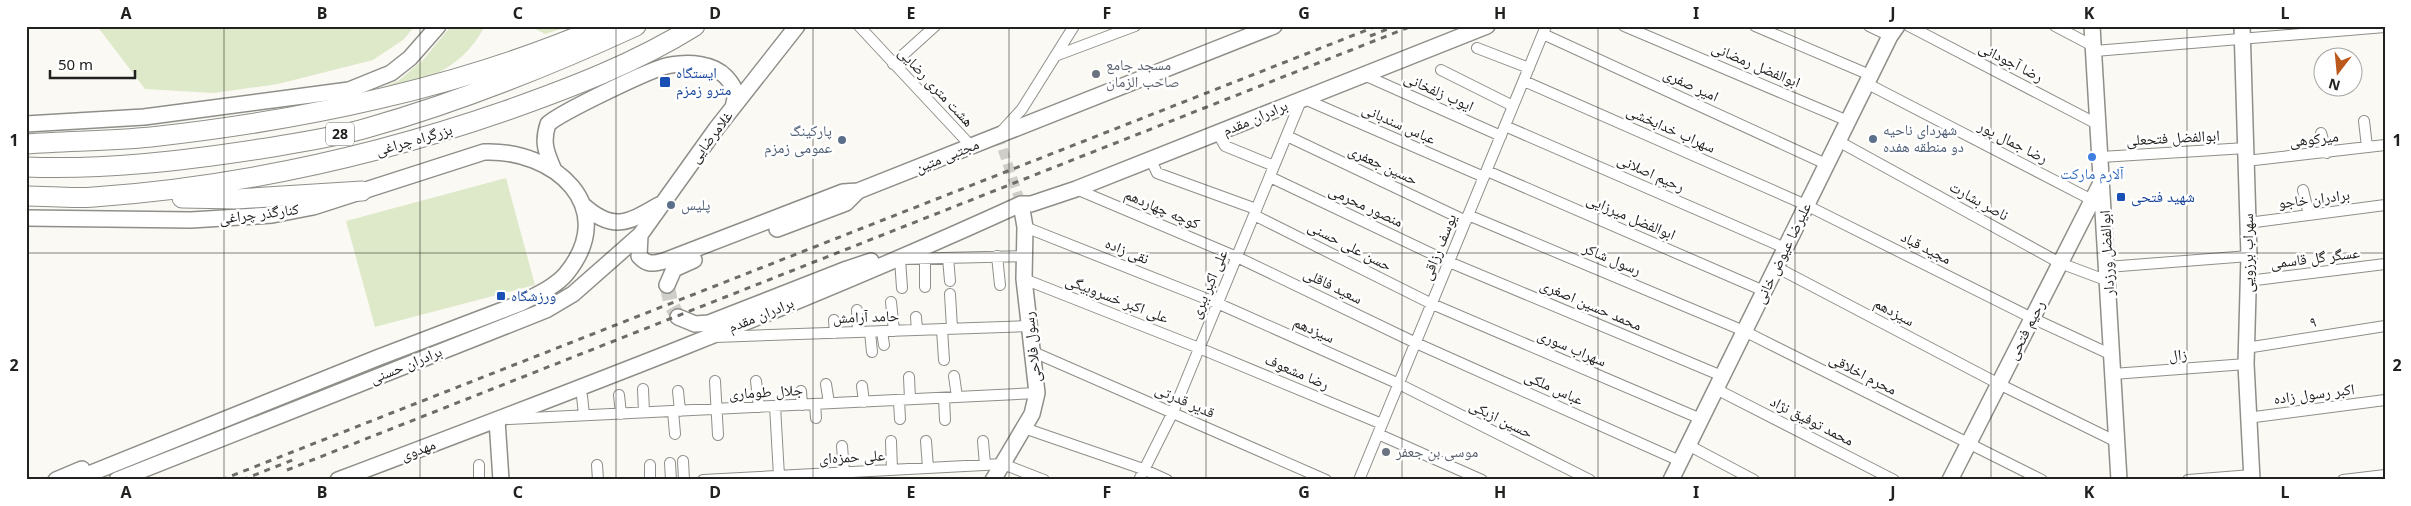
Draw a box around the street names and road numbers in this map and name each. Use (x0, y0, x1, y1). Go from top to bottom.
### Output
street label: ابوالفضل رمضانی (1709, 36, 1804, 93)
street label: رضا آجودانی (1975, 36, 2047, 87)
street label: هشت متری رضایی (894, 42, 979, 131)
street label: امیر صفری (1660, 63, 1722, 106)
street label: ایوب زلفخانی (1401, 67, 1477, 116)
street label: برادران مقدم (1219, 94, 1291, 141)
street label: عباس سندبانی (1359, 98, 1440, 149)
street label: سهراب خدابخشی (1623, 100, 1719, 158)
street label: غلامرضایی (684, 106, 737, 167)
street label: رضا جمال پور (1974, 115, 2052, 168)
street label: بزرگراه چراغی (373, 119, 455, 160)
road number: 28 (326, 122, 354, 146)
street label: ابوالفضل فتحعلی (2126, 125, 2220, 150)
street label: میرکوهی (2288, 125, 2340, 152)
street label: مجتبی متین (912, 133, 982, 178)
street label: حسین جعفری (1345, 139, 1422, 190)
street label: رحیم اصلانی (1614, 148, 1688, 197)
street label: ناصر بشارت (1946, 176, 2013, 225)
street label: منصور محرمی (1326, 179, 1407, 232)
street label: کوچه چهاردهم (1121, 183, 1203, 234)
street label: برادران خاجو (2277, 184, 2351, 213)
street label: ابوالفضل میرزایی (1583, 188, 1679, 245)
street label: کنارگذر چراغی (218, 198, 300, 229)
street label: علیرضا عیوض خانی (1749, 198, 1816, 307)
street label: یوسف رزاقی (1416, 210, 1461, 283)
street label: ابوالفضل ورزدار (2094, 210, 2119, 297)
street label: سهراب برزویی (2237, 213, 2258, 293)
street label: حسن علی حسنی (1305, 215, 1396, 276)
street label: مجید قباد (1898, 226, 1955, 268)
street label: نقی زاده (1102, 232, 1152, 269)
street label: رسول شاکر (1579, 236, 1645, 280)
street label: عسگر گل قاسمی (2269, 242, 2361, 273)
street label: علی اکبر ببری (1185, 246, 1233, 322)
street label: سعید فاقلی (1300, 262, 1366, 309)
street label: علی اکبر خسروبیگی (1063, 269, 1172, 328)
street label: محمد حسین اصغری (1537, 274, 1645, 335)
street label: برادران مقدم (725, 292, 797, 337)
street label: سیزدهم (1870, 292, 1918, 331)
street label: رحیم فتحی (2002, 296, 2050, 363)
street label: حامد آرامش (833, 305, 900, 328)
street label: رسول فلاحی (1017, 311, 1046, 383)
street label: سیزدهم (1290, 311, 1338, 348)
street label: ۹ (2308, 311, 2318, 331)
street label: سهراب سوری (1535, 324, 1610, 371)
street label: برادران حسنی (367, 341, 445, 389)
street label: زال (2168, 343, 2188, 366)
street label: محرم اخلاقی (1826, 348, 1901, 400)
street label: رضا مشعوف (1262, 349, 1333, 394)
street label: عباس ملکی (1521, 365, 1587, 410)
street label: قدیر قدرتی (1152, 378, 1218, 423)
street label: اکبر رسول زاده (2272, 378, 2356, 409)
street label: جلال طوماری (728, 379, 804, 404)
street label: محمد توفیق ‌نژاد (1767, 390, 1858, 451)
street label: حسین ازبکی (1466, 394, 1537, 443)
street label: مهدوی (397, 433, 439, 466)
street label: علی حمزه‌ای (818, 444, 886, 469)

